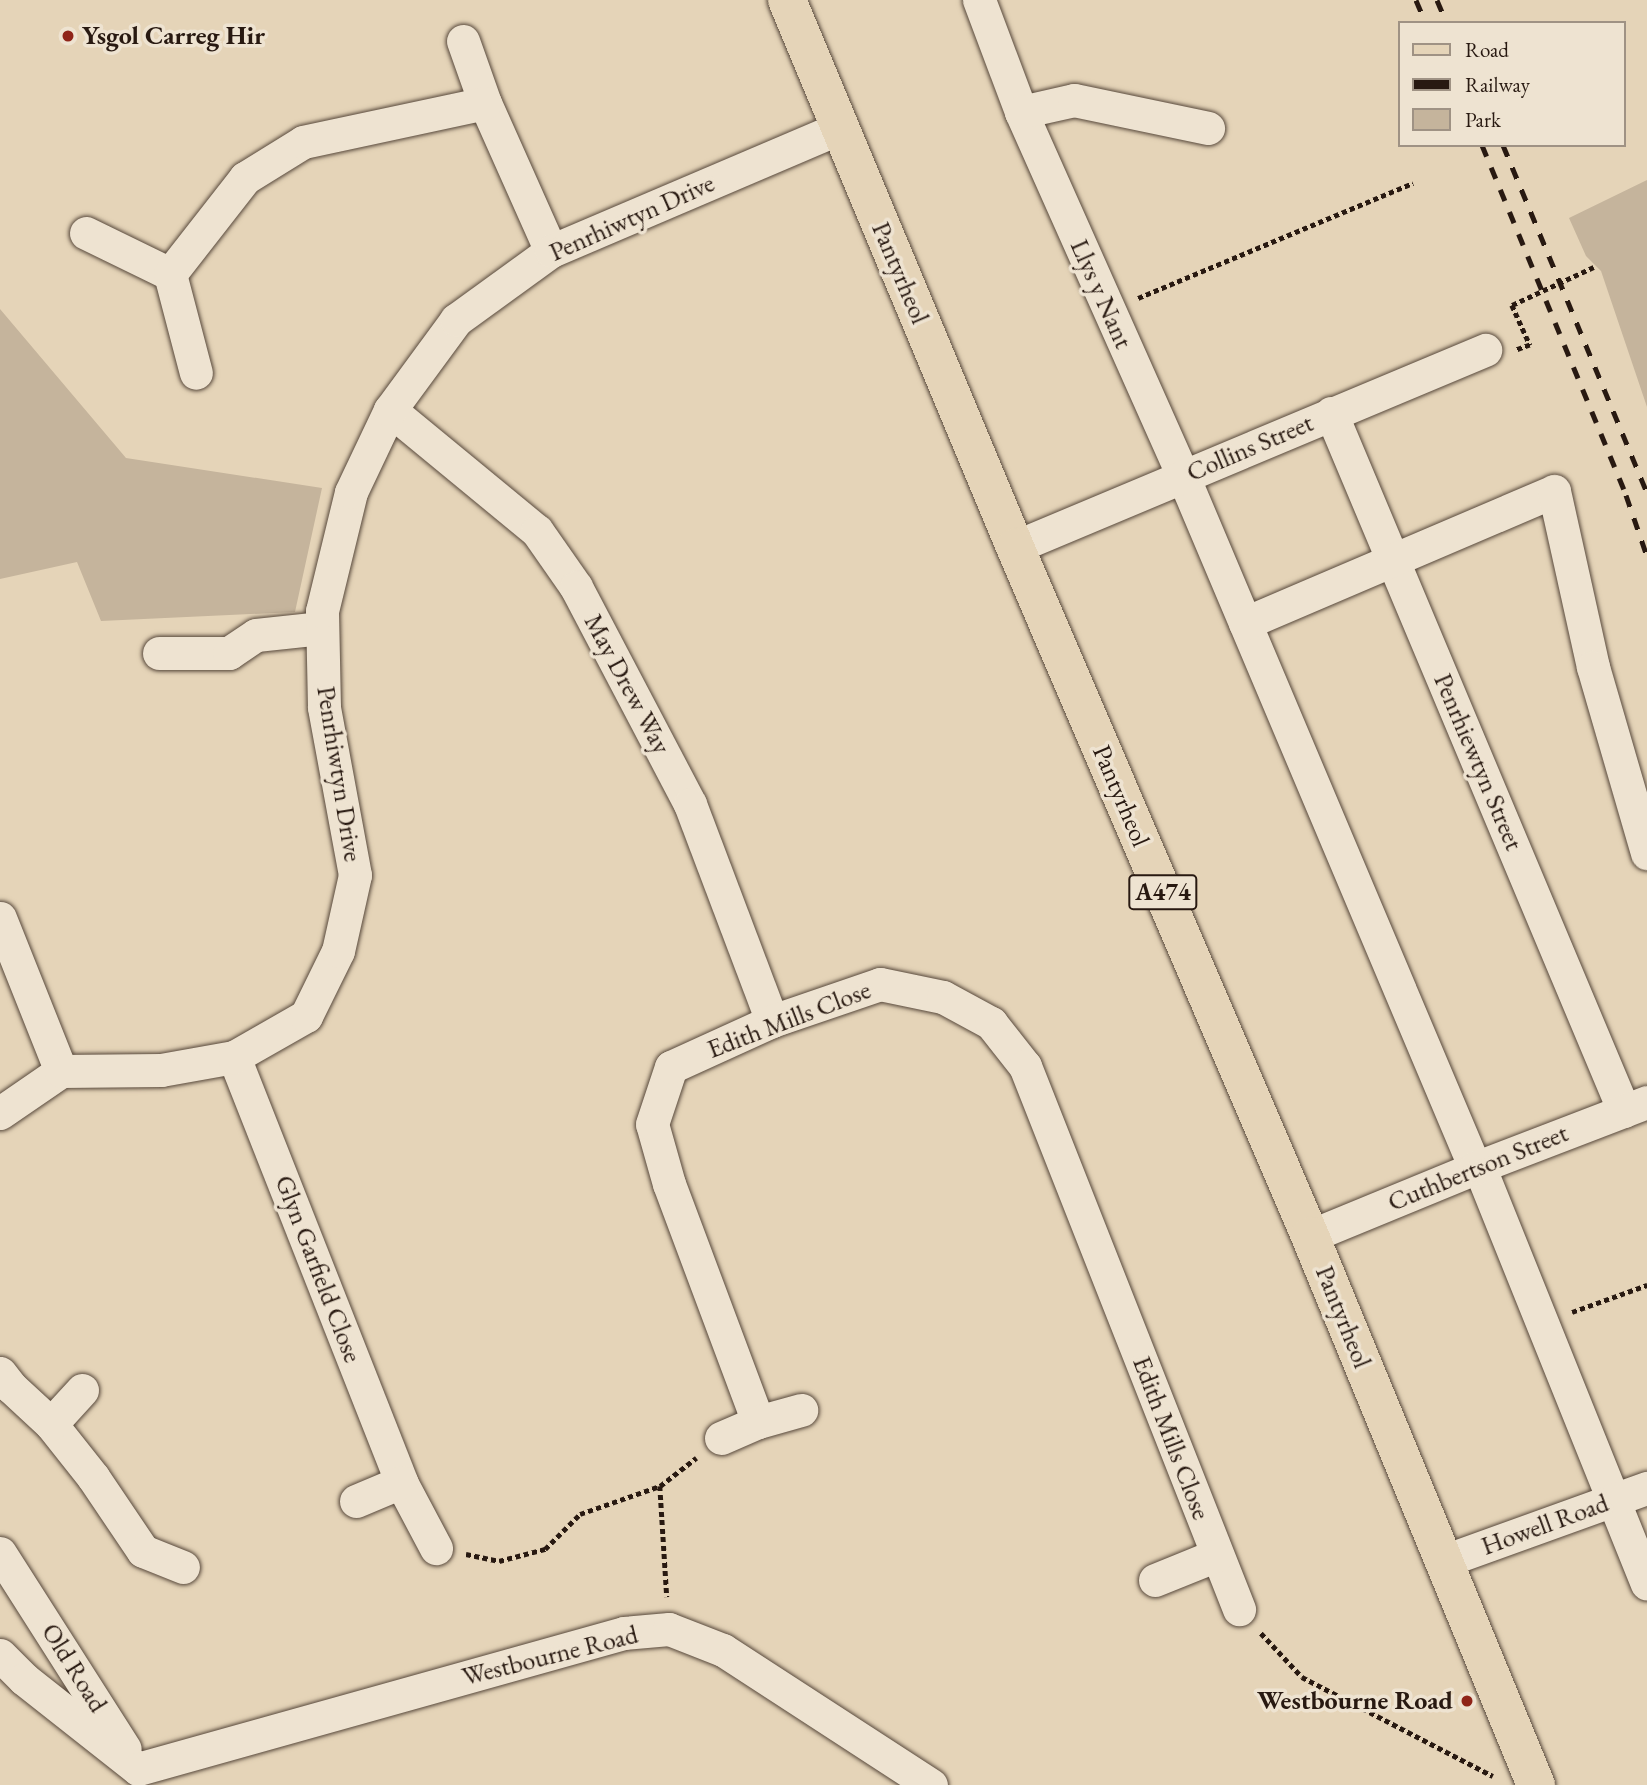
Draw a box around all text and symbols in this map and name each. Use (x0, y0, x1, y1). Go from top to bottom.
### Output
place label: Ysgol Carreg Hir (82, 20, 265, 52)
legend (1398, 21, 1626, 147)
marker: Ysgol Carreg Hir (60, 28, 76, 44)
text: Road (1465, 36, 1509, 63)
text: Railway (1465, 71, 1530, 98)
text: Park (1465, 106, 1501, 133)
street label: Penrhiwtyn Drive (545, 168, 719, 268)
street label: Pantyrheol (865, 217, 935, 329)
street label: Llys y Nant (1063, 235, 1139, 353)
street label: Collins Street (1182, 407, 1318, 489)
street label: May Drew Way (577, 609, 677, 759)
street label: Penrhiewtyn Street (1427, 669, 1529, 855)
street label: Penrhiwtyn Drive (310, 684, 368, 864)
street label: Pantyrheol (1086, 740, 1156, 852)
road number: A474 (1128, 872, 1198, 912)
street label: Edith Mills Close (703, 975, 875, 1065)
street label: Cuthbertson Street (1383, 1118, 1573, 1218)
street label: Glyn Garfield Close (268, 1171, 368, 1367)
street label: Pantyrheol (1308, 1261, 1378, 1373)
street label: Edith Mills Close (1126, 1352, 1216, 1524)
street label: Howell Road (1477, 1488, 1613, 1562)
street label: Old Road (35, 1618, 113, 1718)
street label: Westbourne Road (459, 1619, 641, 1693)
place label: Westbourne Road (1257, 1685, 1453, 1717)
marker: Westbourne Road (1459, 1693, 1475, 1709)

